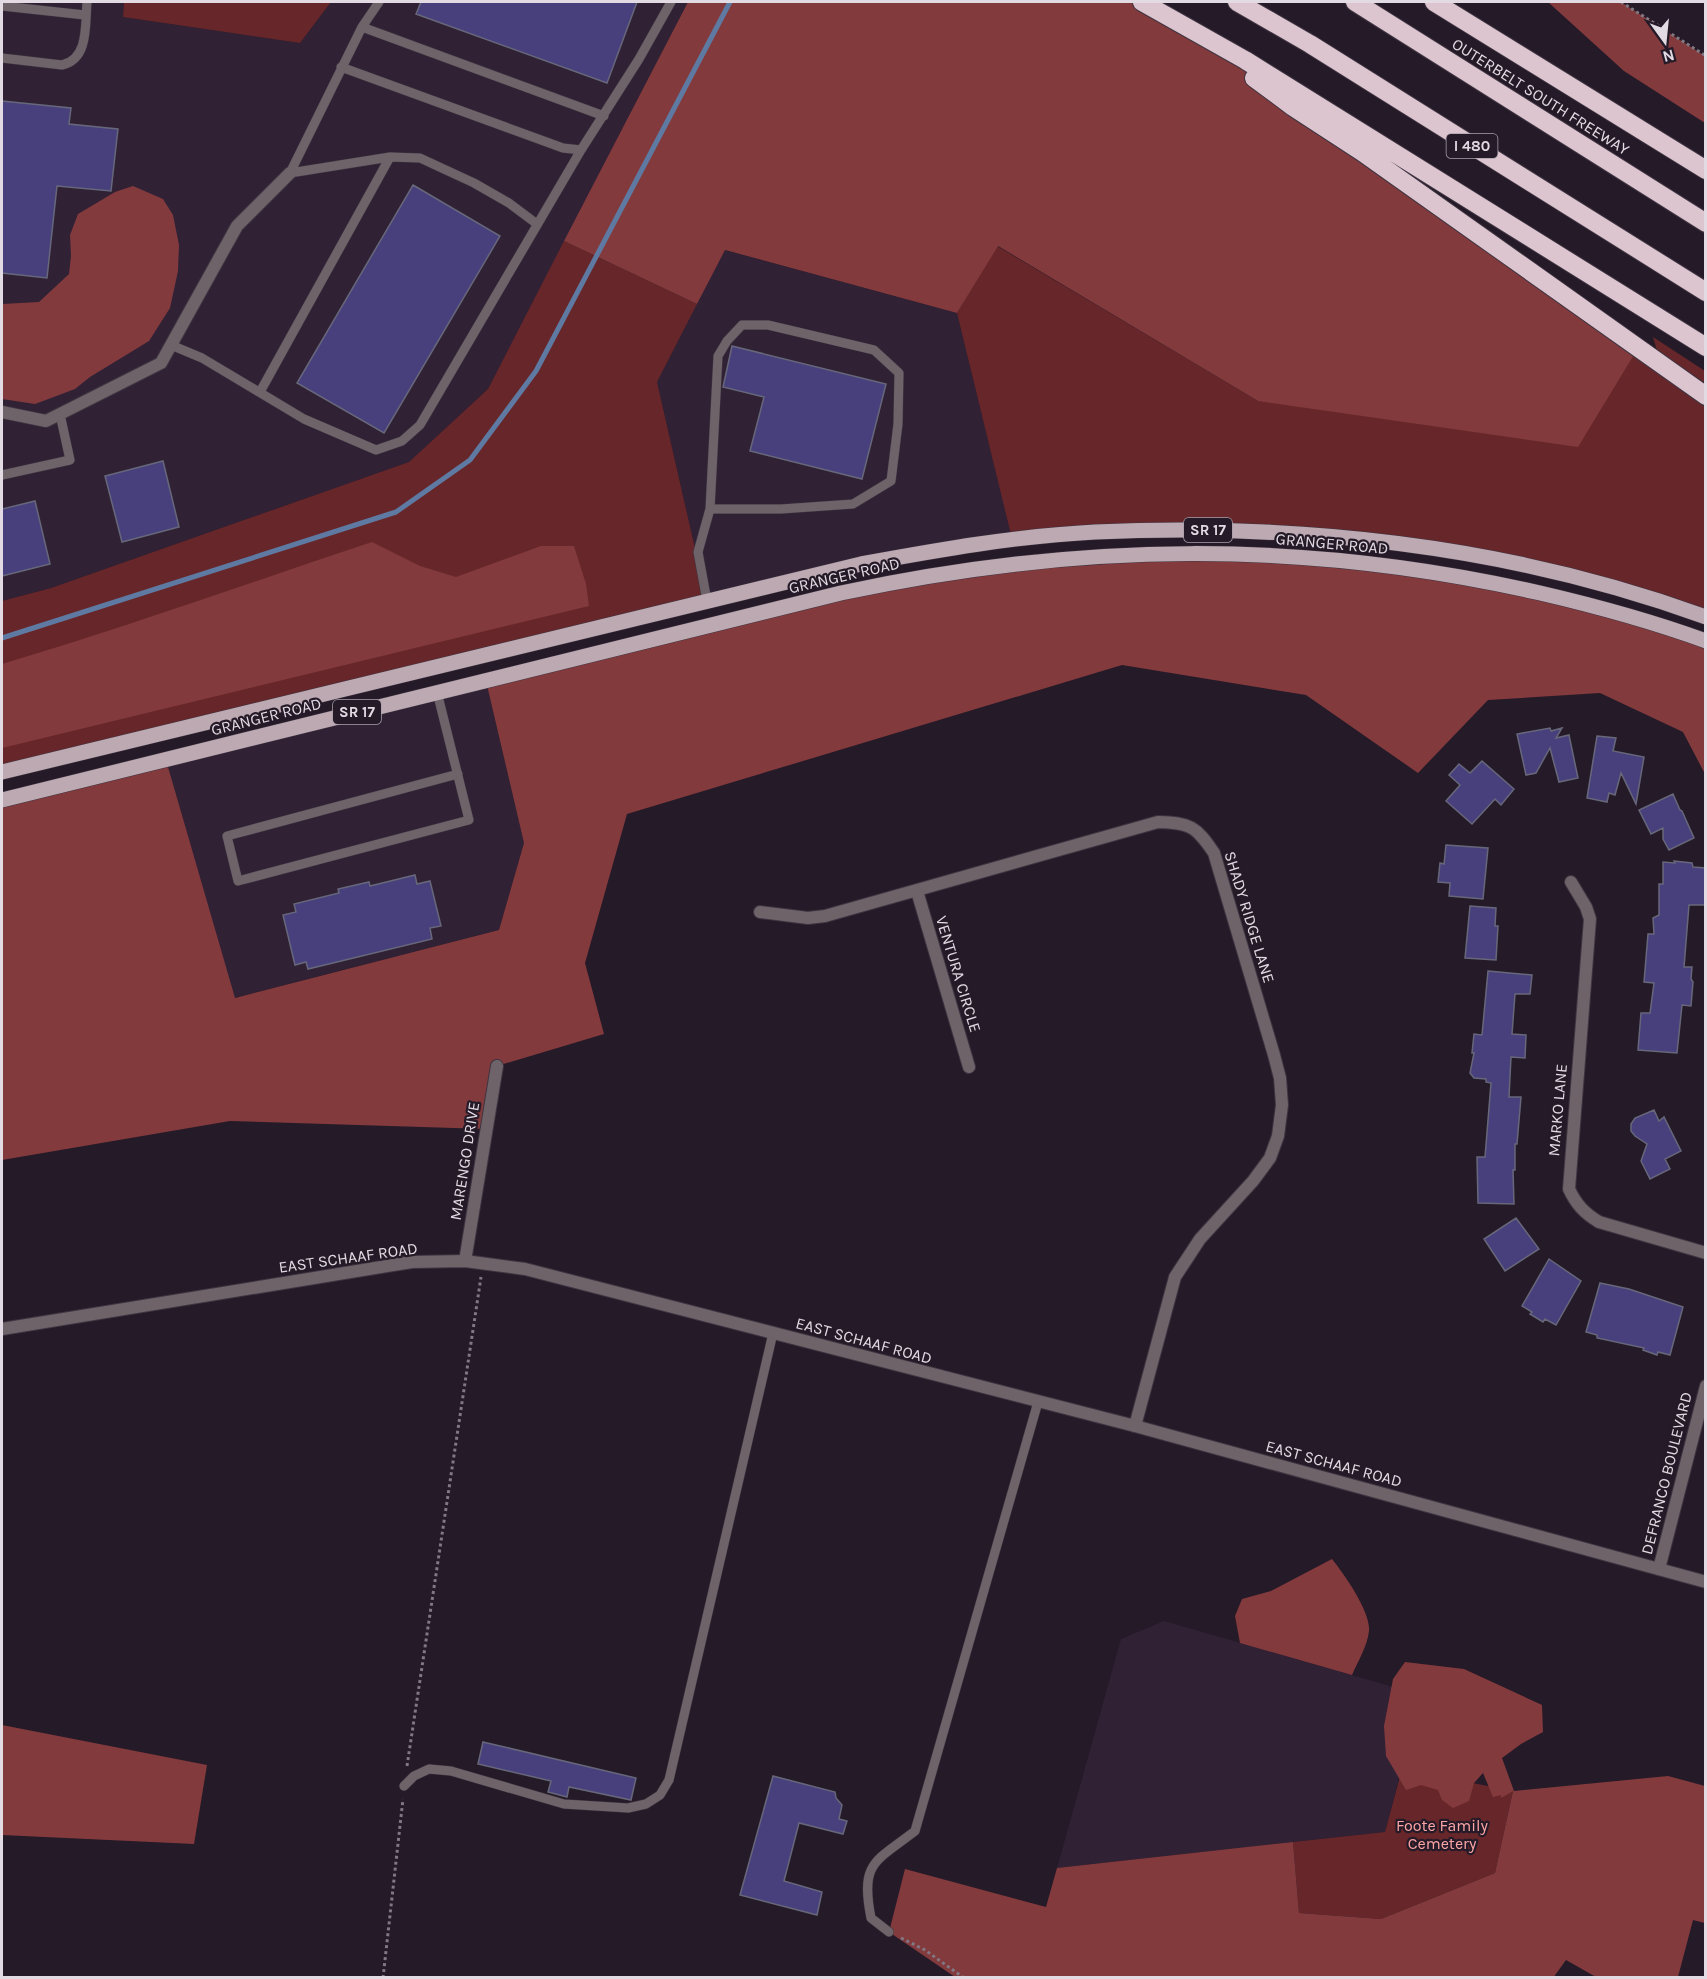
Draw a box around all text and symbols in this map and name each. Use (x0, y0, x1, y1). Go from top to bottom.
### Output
north arrow (1635, 12, 1695, 72)
street label: OUTERBELT SOUTH FREEWAY (1449, 34, 1633, 159)
text: N (1661, 45, 1677, 67)
road number: I 480 (1446, 134, 1498, 158)
road number: SR 17 (1184, 518, 1232, 542)
street label: GRANGER ROAD (1275, 529, 1389, 558)
street label: GRANGER ROAD (787, 554, 901, 597)
street label: GRANGER ROAD (209, 694, 323, 739)
road number: SR 17 (333, 700, 381, 724)
street label: SHADY RIDGE LANE (1220, 849, 1279, 985)
street label: VENTURA CIRCLE (932, 914, 985, 1035)
street label: MARKO LANE (1544, 1063, 1571, 1157)
street label: MARENGO DRIVE (446, 1100, 483, 1222)
street label: EAST SCHAAF ROAD (277, 1238, 419, 1277)
street label: EAST SCHAAF ROAD (794, 1313, 934, 1368)
street label: DEFRANCO BOULEVARD (1637, 1390, 1696, 1556)
street label: EAST SCHAAF ROAD (1264, 1436, 1404, 1491)
park label: Foote Family Cemetery (1396, 1816, 1489, 1853)

